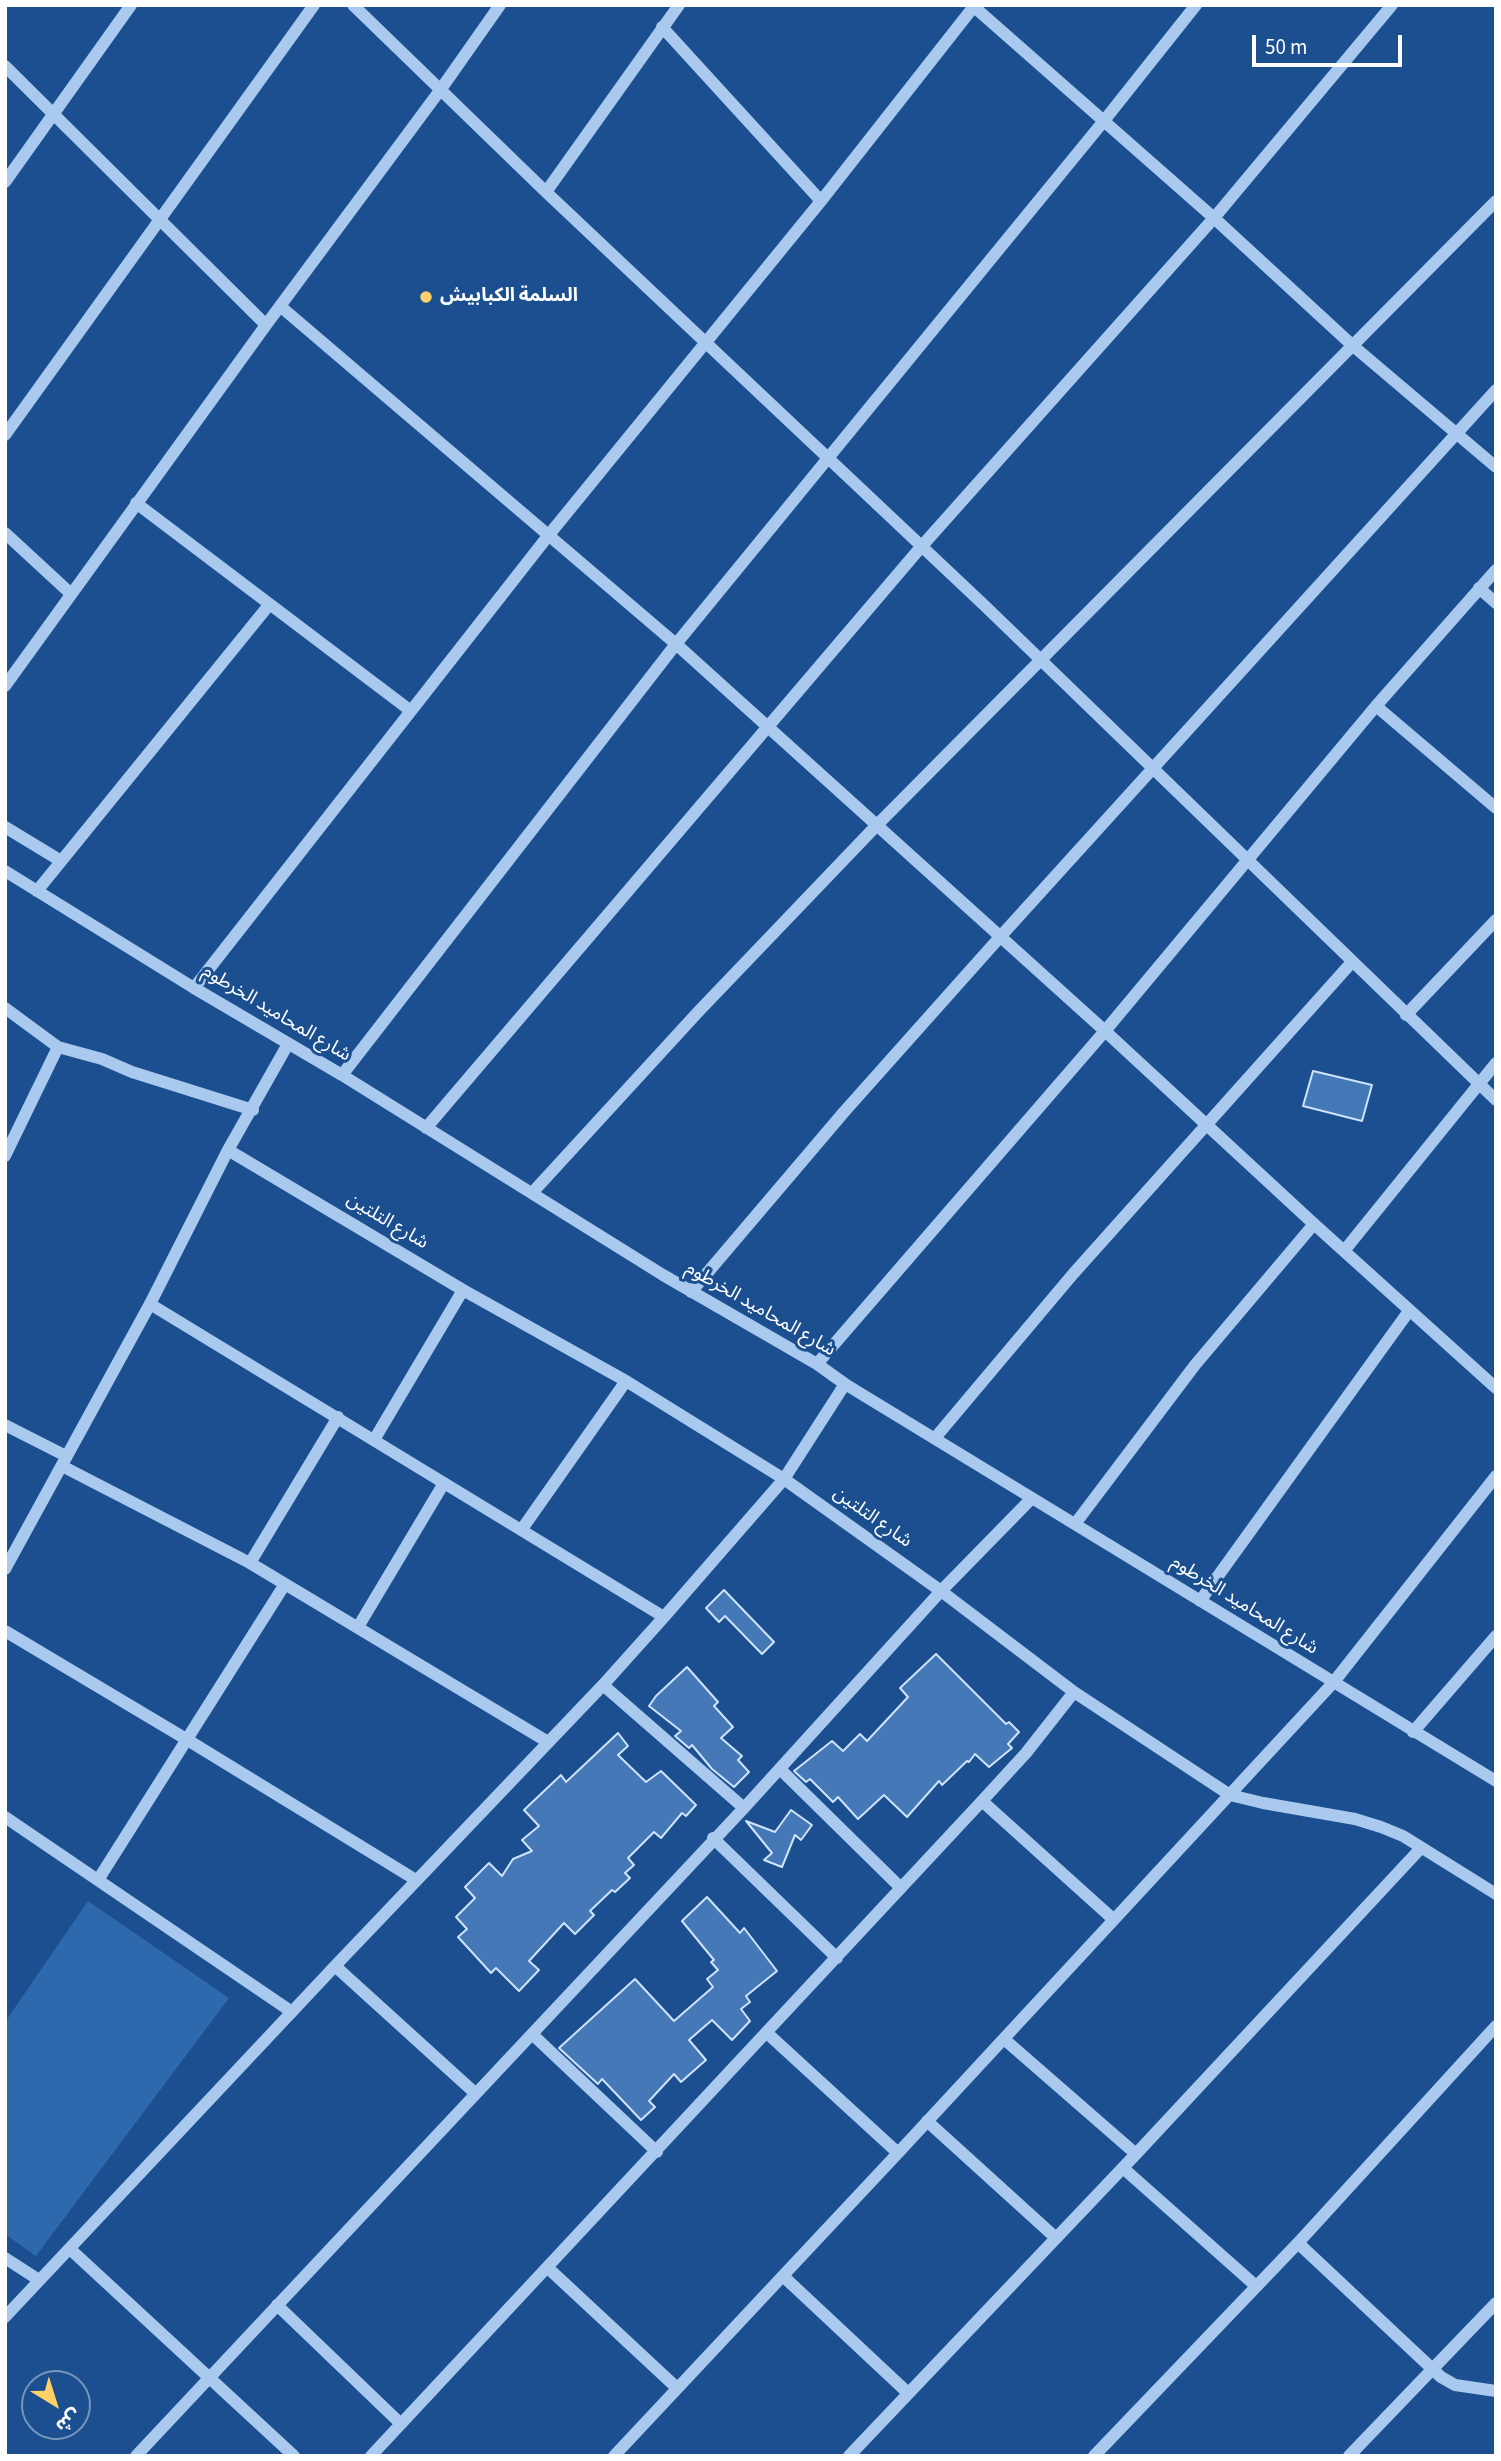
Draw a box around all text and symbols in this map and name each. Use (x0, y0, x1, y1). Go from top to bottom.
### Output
scale bar (1256, 21, 1406, 65)
text: 50 m (1265, 32, 1307, 62)
place label: السلمة الكبابيش (440, 286, 578, 308)
marker: السلمة الكبابيش (418, 289, 434, 305)
street label: شارع المحاميد الخرطوم (198, 961, 354, 1067)
street label: شارع التلتين (342, 1189, 432, 1255)
street label: شارع المحاميد الخرطوم (681, 1258, 839, 1362)
street label: شارع التلتين (828, 1483, 916, 1553)
street label: شارع المحاميد الخرطوم (1166, 1551, 1322, 1661)
north arrow (21, 2370, 91, 2440)
text: ش (49, 2402, 87, 2439)

